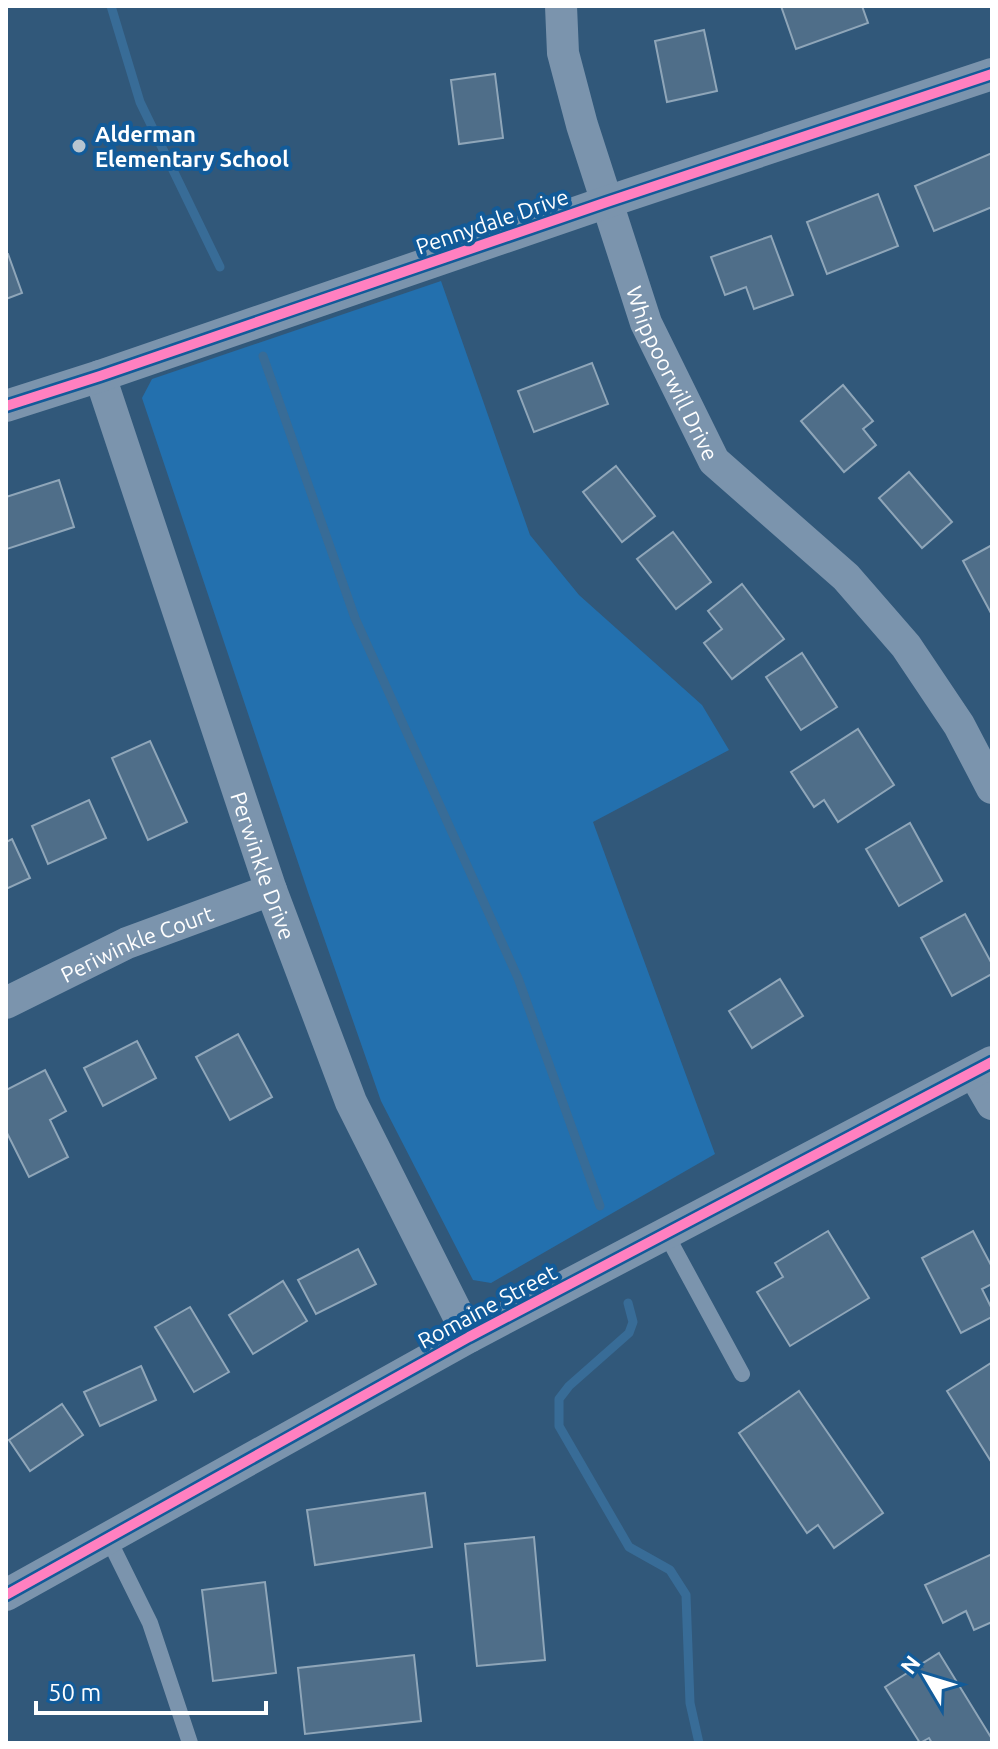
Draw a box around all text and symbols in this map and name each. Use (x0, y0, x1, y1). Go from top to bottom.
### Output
place label: Alderman Elementary School (95, 121, 289, 171)
marker: Alderman Elementary School (70, 137, 88, 155)
street label: Pennydale Drive (413, 183, 571, 259)
street label: Whippoorwill Drive (622, 283, 724, 464)
street label: Perwinkle Drive (227, 788, 301, 943)
street label: Periwinkle Court (56, 900, 217, 987)
street label: Romaine Street (413, 1259, 561, 1353)
north arrow (886, 1637, 966, 1717)
text: N (895, 1650, 925, 1679)
scale bar (36, 1665, 266, 1715)
text: 50 m (48, 1679, 101, 1706)

